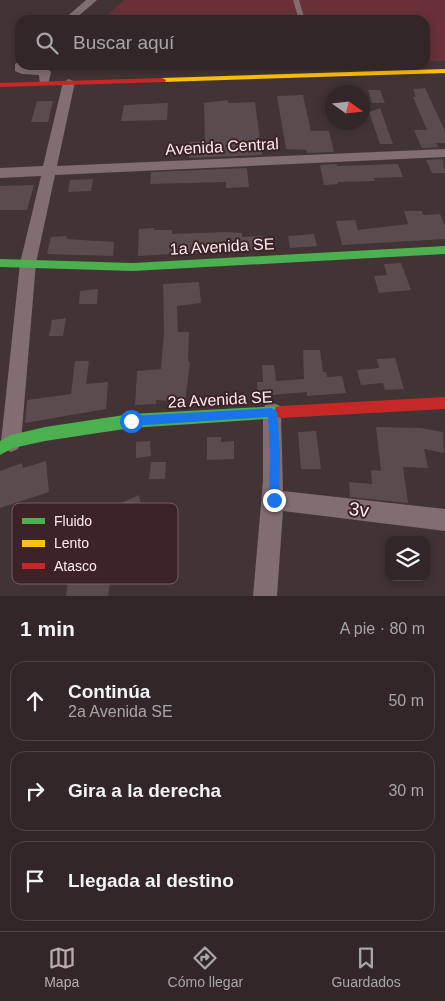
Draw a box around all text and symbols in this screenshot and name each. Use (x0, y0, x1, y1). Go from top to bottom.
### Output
search box (15, 15, 430, 70)
icon: search (33, 29, 61, 57)
text: Buscar aquí (73, 32, 174, 53)
north arrow (325, 85, 370, 130)
street label: Avenida Central (165, 135, 279, 158)
street label: 1a Avenida SE (169, 235, 275, 258)
street label: 2a Avenida SE (167, 388, 273, 411)
route start (120, 410, 143, 433)
route end (263, 489, 286, 512)
street label: 3v (348, 498, 371, 521)
legend (12, 503, 178, 584)
text: Fluido (54, 513, 92, 529)
text: Lento (54, 535, 89, 551)
map controls (385, 536, 430, 581)
button: layers (385, 536, 430, 581)
text: Atasco (54, 558, 97, 574)
text: 1 min (20, 617, 75, 640)
text: A pie · 80 m (340, 620, 425, 637)
text: Continúa (68, 681, 150, 702)
icon: ahead (21, 687, 49, 715)
text: 50 m (388, 692, 424, 709)
text: 2a Avenida SE (68, 703, 173, 720)
icon: right (21, 777, 49, 805)
text: Gira a la derecha (68, 780, 221, 801)
text: 30 m (388, 782, 424, 799)
icon: arrive (21, 867, 49, 895)
text: Llegada al destino (68, 870, 234, 891)
tab: Mapa (44, 944, 79, 990)
tab: Cómo llegar (168, 944, 243, 990)
tab: Guardados (331, 944, 401, 990)

